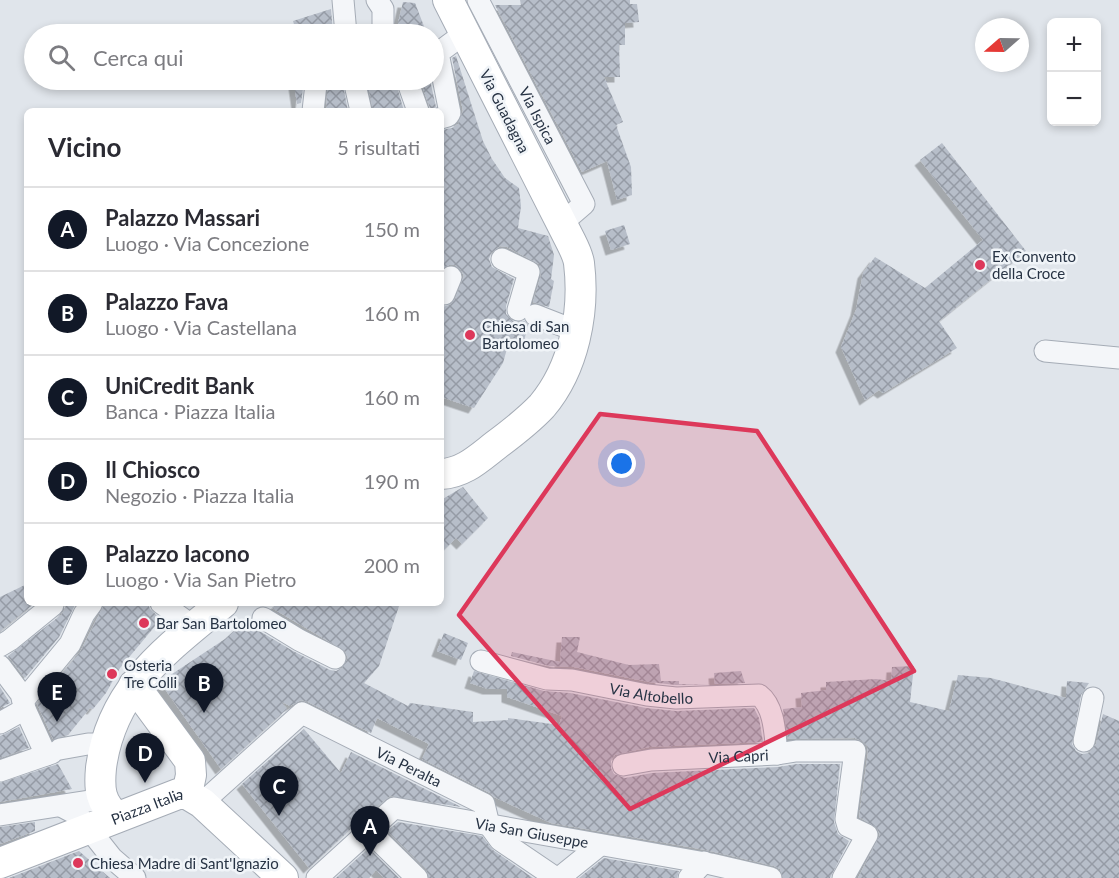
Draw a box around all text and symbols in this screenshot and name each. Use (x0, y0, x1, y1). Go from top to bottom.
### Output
north arrow (975, 18, 1029, 72)
map controls (1047, 18, 1101, 126)
button: + (1047, 18, 1101, 72)
search box (24, 24, 444, 90)
icon: search (45, 41, 78, 74)
text: Cerca qui (93, 44, 184, 71)
street label: Via Guadagna (476, 66, 534, 156)
button: − (1047, 72, 1101, 126)
street label: Via Ispica (516, 84, 560, 147)
text: Vicino (48, 131, 121, 163)
text: 5 risultati (337, 135, 420, 159)
text: Palazzo Massari (105, 204, 260, 231)
text: A (61, 217, 74, 241)
text: 150 m (364, 217, 420, 241)
text: Luogo · Via Concezione (105, 231, 309, 255)
place label: Ex Convento della Croce (992, 247, 1076, 282)
marker: Ex Convento della Croce (973, 258, 987, 272)
text: Palazzo Fava (105, 288, 228, 315)
text: B (61, 301, 74, 325)
text: 160 m (364, 301, 420, 325)
text: Luogo · Via Castellana (105, 315, 297, 339)
place label: Chiesa di San Bartolomeo (482, 317, 569, 352)
marker: Chiesa di San Bartolomeo (463, 328, 477, 342)
text: UniCredit Bank (105, 372, 254, 399)
text: C (61, 385, 74, 409)
text: 160 m (364, 385, 420, 409)
text: Banca · Piazza Italia (105, 399, 276, 423)
your location (607, 449, 636, 478)
text: Il Chiosco (105, 456, 200, 483)
text: D (60, 469, 75, 493)
text: 190 m (364, 469, 420, 493)
text: Negozio · Piazza Italia (105, 483, 294, 507)
text: Palazzo Iacono (105, 540, 250, 567)
text: E (62, 553, 73, 577)
text: 200 m (364, 553, 420, 577)
text: Luogo · Via San Pietro (105, 567, 296, 591)
place label: Bar San Bartolomeo (156, 614, 287, 632)
marker: Bar San Bartolomeo (137, 616, 151, 630)
place label: Osteria Tre Colli (124, 656, 177, 691)
pin: B (184, 664, 224, 713)
marker: Osteria Tre Colli (105, 667, 119, 681)
pin: E (38, 672, 76, 722)
street label: Via Altobello (608, 679, 693, 707)
pin: D (126, 734, 164, 783)
street label: Via Peralta (373, 743, 445, 790)
street label: Via Capri (708, 745, 769, 766)
pin: C (260, 766, 298, 816)
street label: Piazza Italia (108, 785, 183, 828)
pin: A (350, 806, 389, 856)
street label: Via San Giuseppe (474, 813, 590, 851)
place label: Chiesa Madre di Sant'Ignazio (90, 854, 279, 872)
marker: Chiesa Madre di Sant'Ignazio (71, 856, 85, 870)

